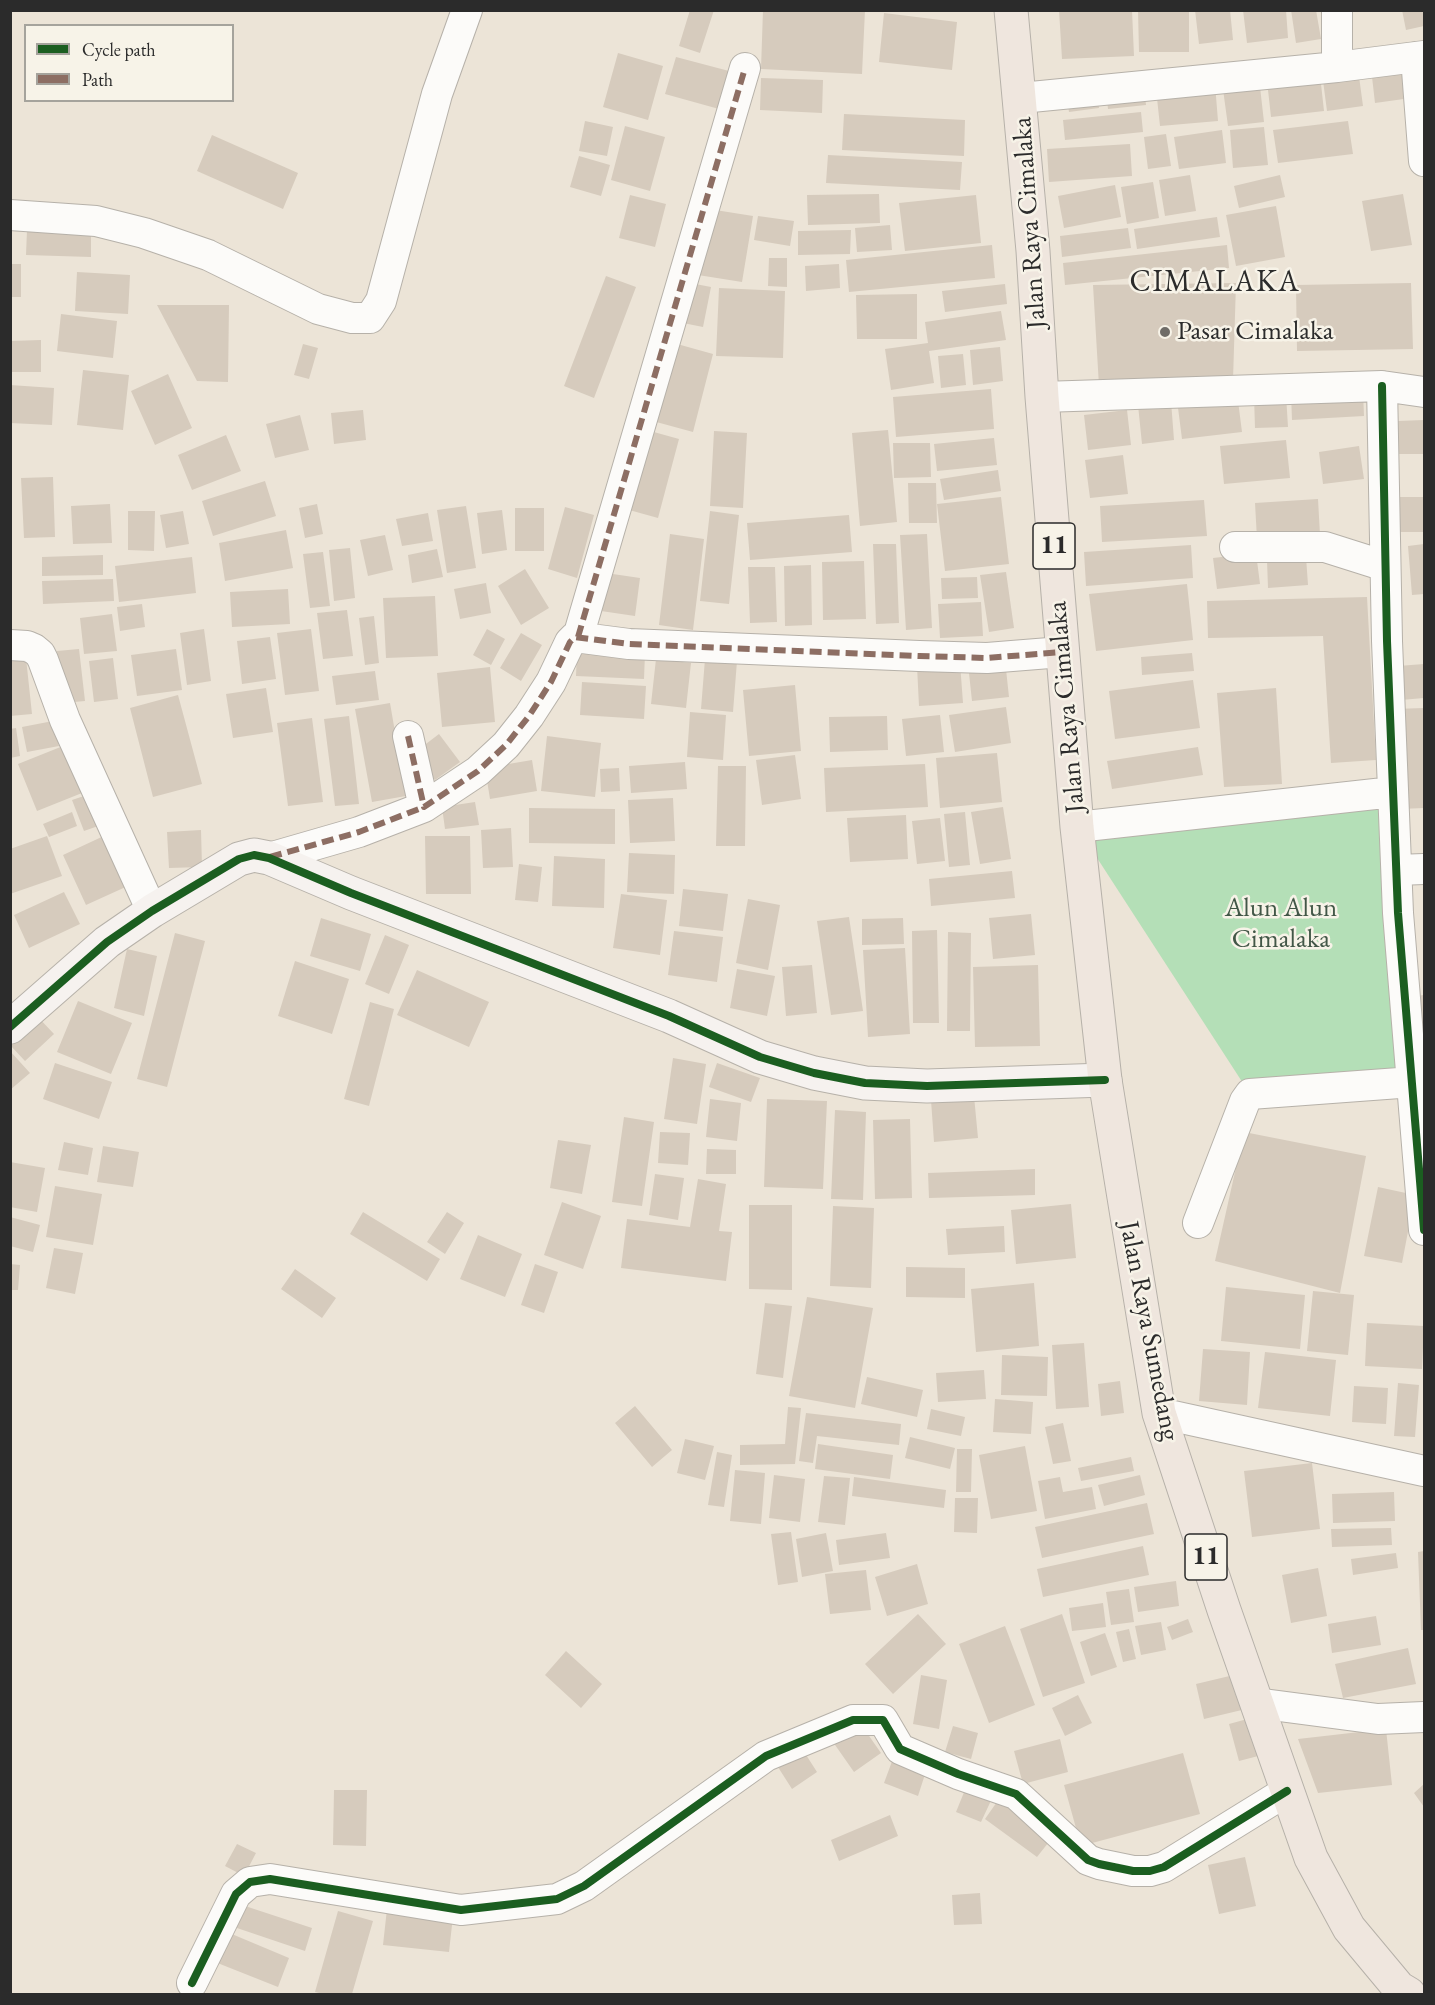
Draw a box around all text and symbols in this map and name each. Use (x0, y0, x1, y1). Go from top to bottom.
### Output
legend (24, 24, 234, 102)
text: Cycle path (82, 38, 156, 61)
text: Path (82, 68, 113, 91)
street label: Jalan Raya Cimalaka (1006, 116, 1054, 330)
district label: CIMALAKA (1130, 265, 1300, 301)
place label: Pasar Cimalaka (1177, 316, 1333, 348)
marker: Pasar Cimalaka (1158, 325, 1172, 339)
road number: 11 (1033, 523, 1075, 569)
street label: Jalan Raya Cimalaka (1042, 600, 1092, 814)
park label: Alun Alun Cimalaka (1225, 893, 1337, 956)
street label: Jalan Raya Sumedang (1112, 1219, 1186, 1443)
road number: 11 (1185, 1534, 1227, 1580)

